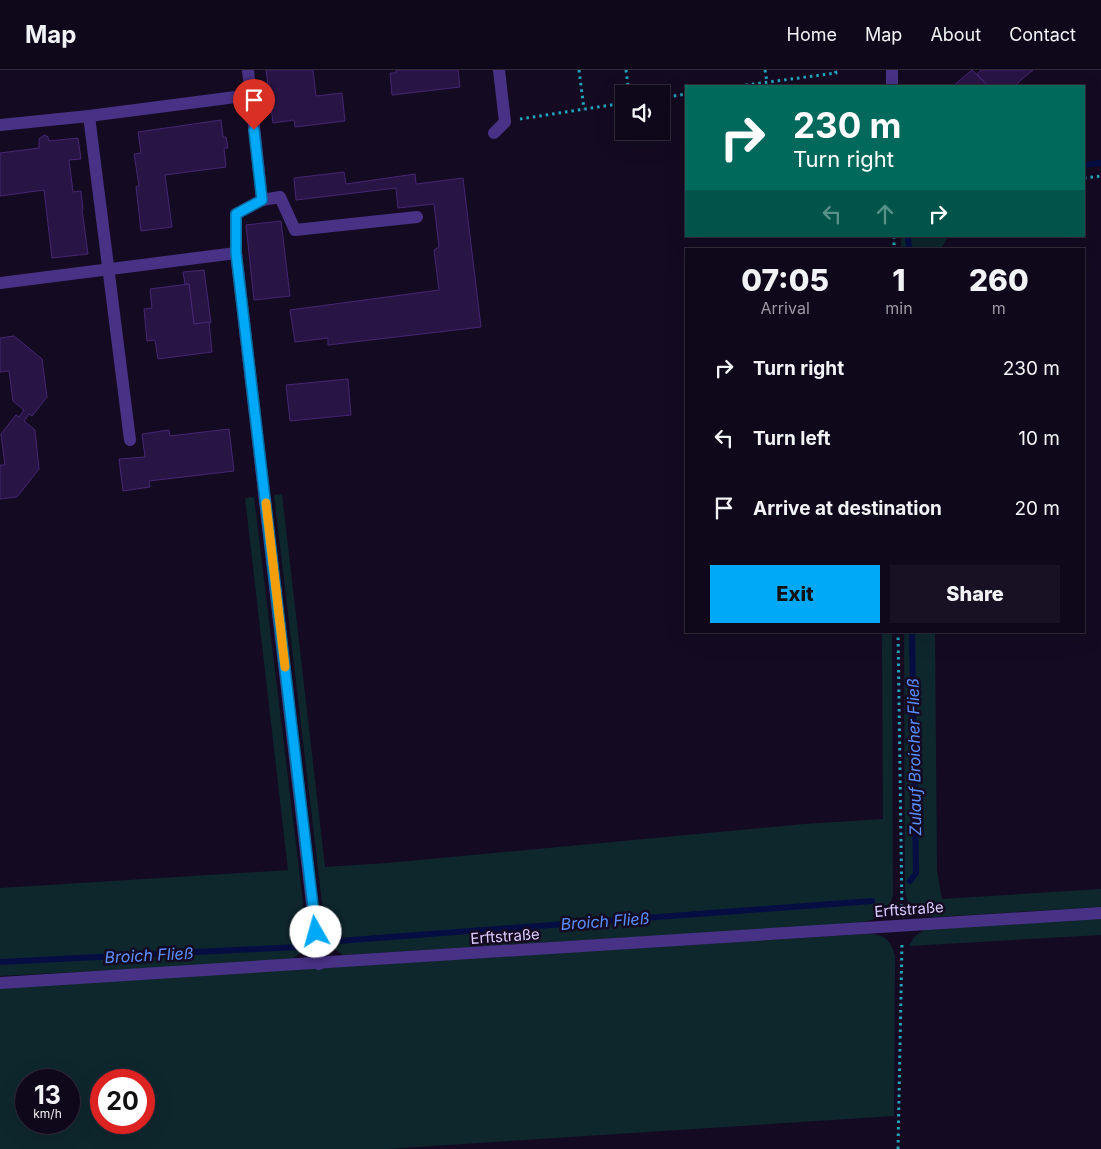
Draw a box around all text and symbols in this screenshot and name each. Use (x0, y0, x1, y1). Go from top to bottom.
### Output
text: Map (25, 20, 76, 49)
text: Home (787, 24, 837, 45)
text: Map (865, 24, 902, 45)
text: About (930, 24, 981, 45)
text: Contact (1009, 24, 1076, 45)
pin (233, 79, 275, 130)
map controls (615, 85, 670, 140)
button: sound (615, 85, 670, 140)
icon: arrive (240, 86, 268, 114)
text: 230 m (793, 104, 901, 146)
icon: right (710, 105, 775, 170)
text: Turn right (793, 146, 894, 172)
icon: left (818, 200, 846, 228)
icon: ahead (871, 200, 899, 228)
icon: right (924, 200, 952, 228)
text: 07:05 (741, 262, 829, 298)
text: 1 (892, 262, 906, 298)
text: 260 (969, 262, 1029, 298)
text: Arrival (761, 298, 810, 318)
text: min (885, 298, 913, 318)
text: m (992, 298, 1006, 318)
icon: right (710, 354, 738, 382)
text: Turn right (753, 357, 844, 380)
text: 230 m (1003, 357, 1060, 380)
icon: left (710, 424, 738, 452)
text: Turn left (753, 427, 831, 450)
text: 10 m (1018, 427, 1060, 450)
icon: arrive (710, 494, 738, 522)
text: Arrive at destination (753, 497, 942, 520)
text: 20 m (1014, 497, 1060, 520)
button: Exit (710, 565, 880, 623)
button: Share (890, 565, 1060, 623)
water label: Zulauf Broicher Fließ (903, 678, 925, 836)
street label: Erftstraße (874, 897, 944, 921)
position arrow (289, 905, 341, 957)
water label: Broich Fließ (560, 908, 650, 934)
street label: Erftstraße (470, 924, 540, 948)
water label: Broich Fließ (104, 943, 194, 967)
speed limit sign: 20 (90, 1069, 155, 1134)
text: 13 (34, 1080, 61, 1110)
text: km/h (33, 1106, 62, 1121)

